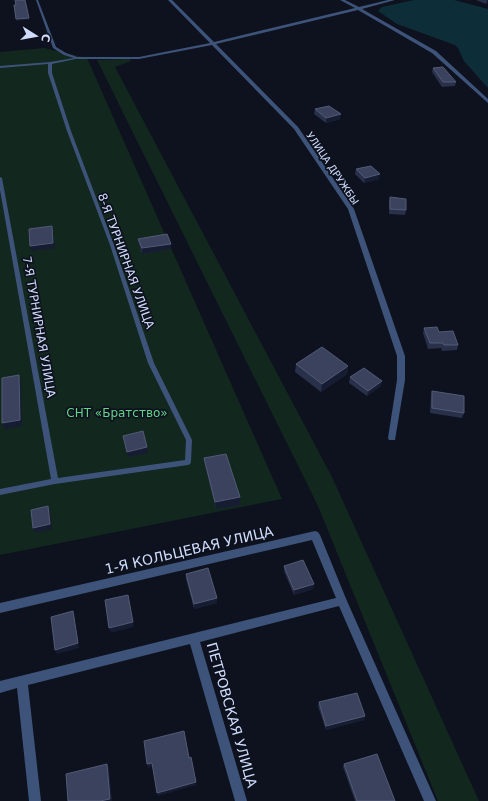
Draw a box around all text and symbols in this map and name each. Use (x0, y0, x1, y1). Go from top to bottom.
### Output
north arrow (16, 16, 56, 56)
text: С (38, 33, 52, 43)
street label: УЛИЦА ДРУЖБЫ (304, 130, 361, 207)
street label: 8-Я ТУРНИРНАЯ УЛИЦА (95, 191, 157, 332)
street label: 7-Я ТУРНИРНАЯ УЛИЦА (20, 255, 58, 400)
park label: СНТ «Братство» (66, 406, 168, 420)
street label: 1-Я КОЛЬЦЕВАЯ УЛИЦА (103, 523, 275, 577)
street label: ПЕТРОВСКАЯ УЛИЦА (204, 640, 261, 790)

